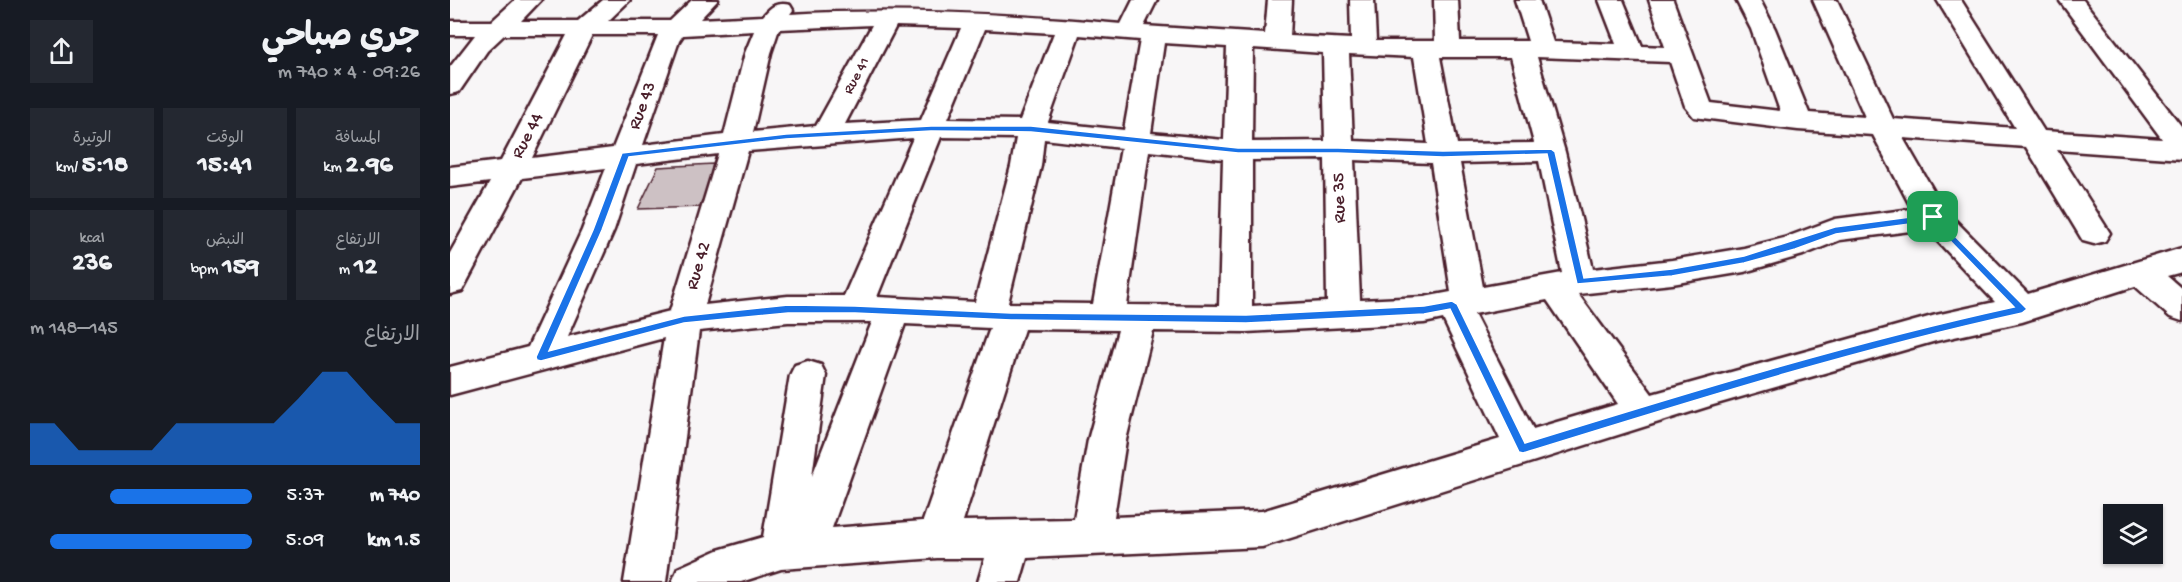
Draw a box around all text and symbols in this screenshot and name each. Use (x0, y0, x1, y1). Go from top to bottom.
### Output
button: share (30, 20, 93, 83)
text: جري صباحي (262, 20, 420, 58)
street label: Rue 41 (840, 54, 874, 98)
text: 09:26 · 4 × 740 m (278, 62, 420, 85)
street label: Rue 43 (625, 79, 661, 133)
street label: Rue 44 (508, 109, 549, 162)
text: الوتيرة (73, 130, 111, 149)
text: الوقت (206, 130, 244, 149)
text: المسافة (335, 130, 381, 149)
text: 5:18 (82, 151, 128, 182)
text: 15:41 (197, 151, 253, 182)
text: 2.96 (346, 151, 393, 182)
text: /km (56, 159, 82, 178)
text: km (323, 159, 346, 178)
street label: Rue 35 (1329, 173, 1351, 223)
pin (1907, 191, 1958, 242)
icon: arrive (1916, 200, 1949, 233)
text: kcal (80, 230, 104, 249)
text: النبض (206, 232, 244, 251)
text: الارتفاع (336, 232, 380, 251)
street label: Rue 42 (682, 240, 716, 292)
text: 236 (72, 249, 112, 280)
text: 159 (222, 253, 259, 284)
text: 12 (354, 253, 377, 284)
text: bpm (191, 261, 222, 280)
text: m (339, 261, 354, 280)
text: 145–148 m (30, 318, 118, 341)
text: الارتفاع (364, 325, 420, 348)
text: 5:37 (286, 485, 324, 508)
text: 740 m (370, 485, 420, 508)
map controls (2103, 504, 2163, 564)
button: layers (2103, 504, 2163, 564)
text: 5:09 (286, 530, 324, 553)
text: 1.5 km (367, 530, 420, 553)

